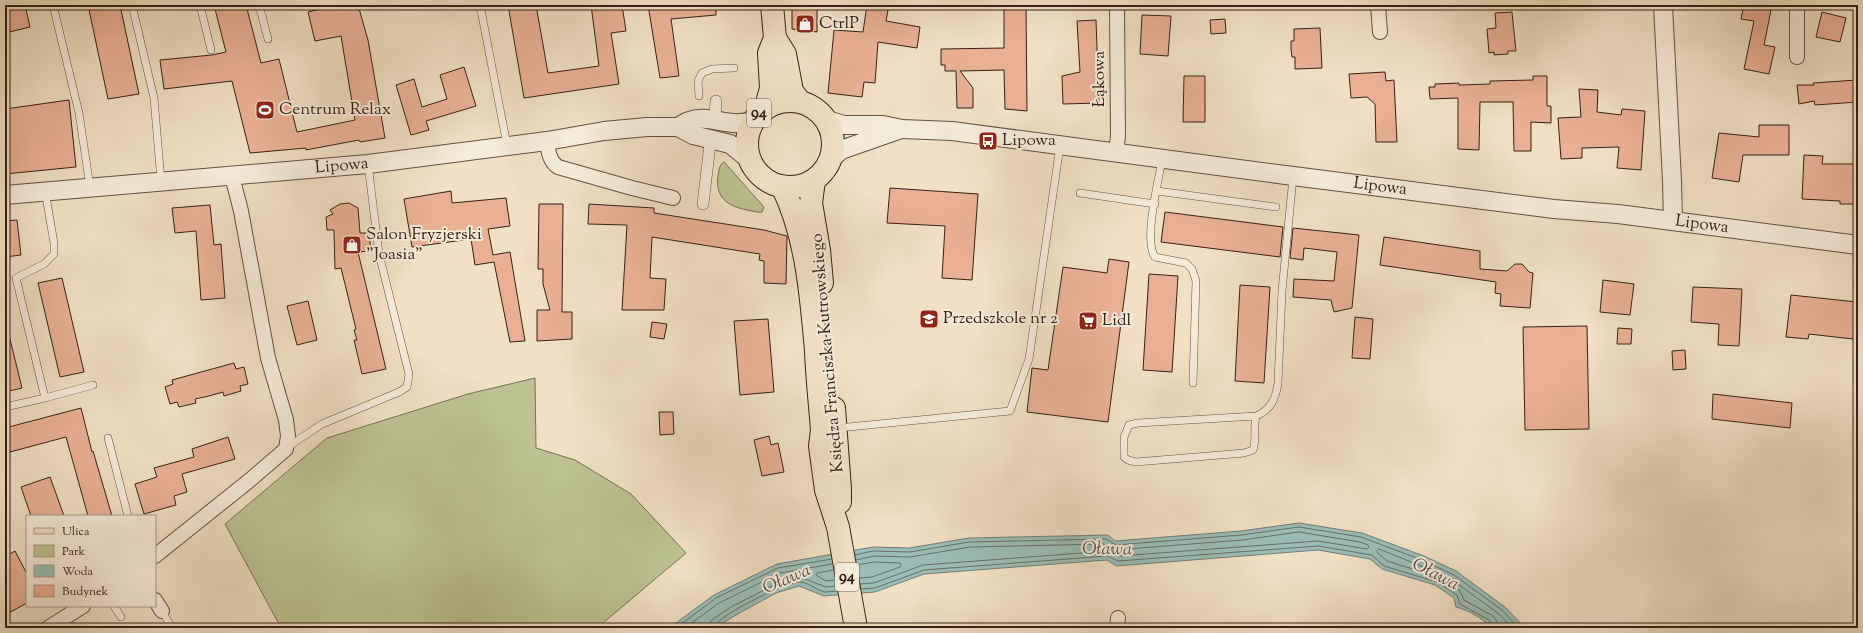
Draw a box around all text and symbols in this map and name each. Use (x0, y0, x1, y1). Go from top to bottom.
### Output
place label: CtrlP (819, 12, 859, 36)
shop icon: CtrlP (794, 13, 816, 35)
street label: Łąkowa (1088, 51, 1112, 107)
place label: Centrum Relax (279, 98, 391, 122)
sports icon: Centrum Relax (254, 99, 276, 121)
road number: 94 (747, 99, 771, 127)
place label: Lipowa (1002, 129, 1056, 153)
bus stop icon: Lipowa (977, 130, 999, 152)
street label: Lipowa (314, 152, 370, 180)
street label: Lipowa (1352, 172, 1409, 202)
street label: Lipowa (1674, 209, 1730, 240)
place label: Salon Fryzjerski "Joasia" (366, 223, 482, 267)
street label: Księdza Franciszka Kutrowskiego (806, 232, 850, 474)
shop icon: Salon Fryzjerski "Joasia" (341, 234, 363, 256)
place label: Przedszkole nr 2 (943, 307, 1058, 331)
school or university icon: Przedszkole nr 2 (918, 308, 940, 330)
place label: Lidl (1102, 309, 1132, 333)
supermarket icon: Lidl (1077, 310, 1099, 332)
legend (26, 515, 156, 607)
text: Ulica (62, 523, 90, 541)
water label: Oława (1082, 537, 1132, 563)
text: Park (62, 543, 85, 561)
water label: Oława (1407, 552, 1463, 598)
water label: Oława (759, 558, 815, 602)
text: Woda (62, 563, 94, 581)
road number: 94 (835, 563, 859, 591)
text: Budynek (62, 583, 109, 601)

